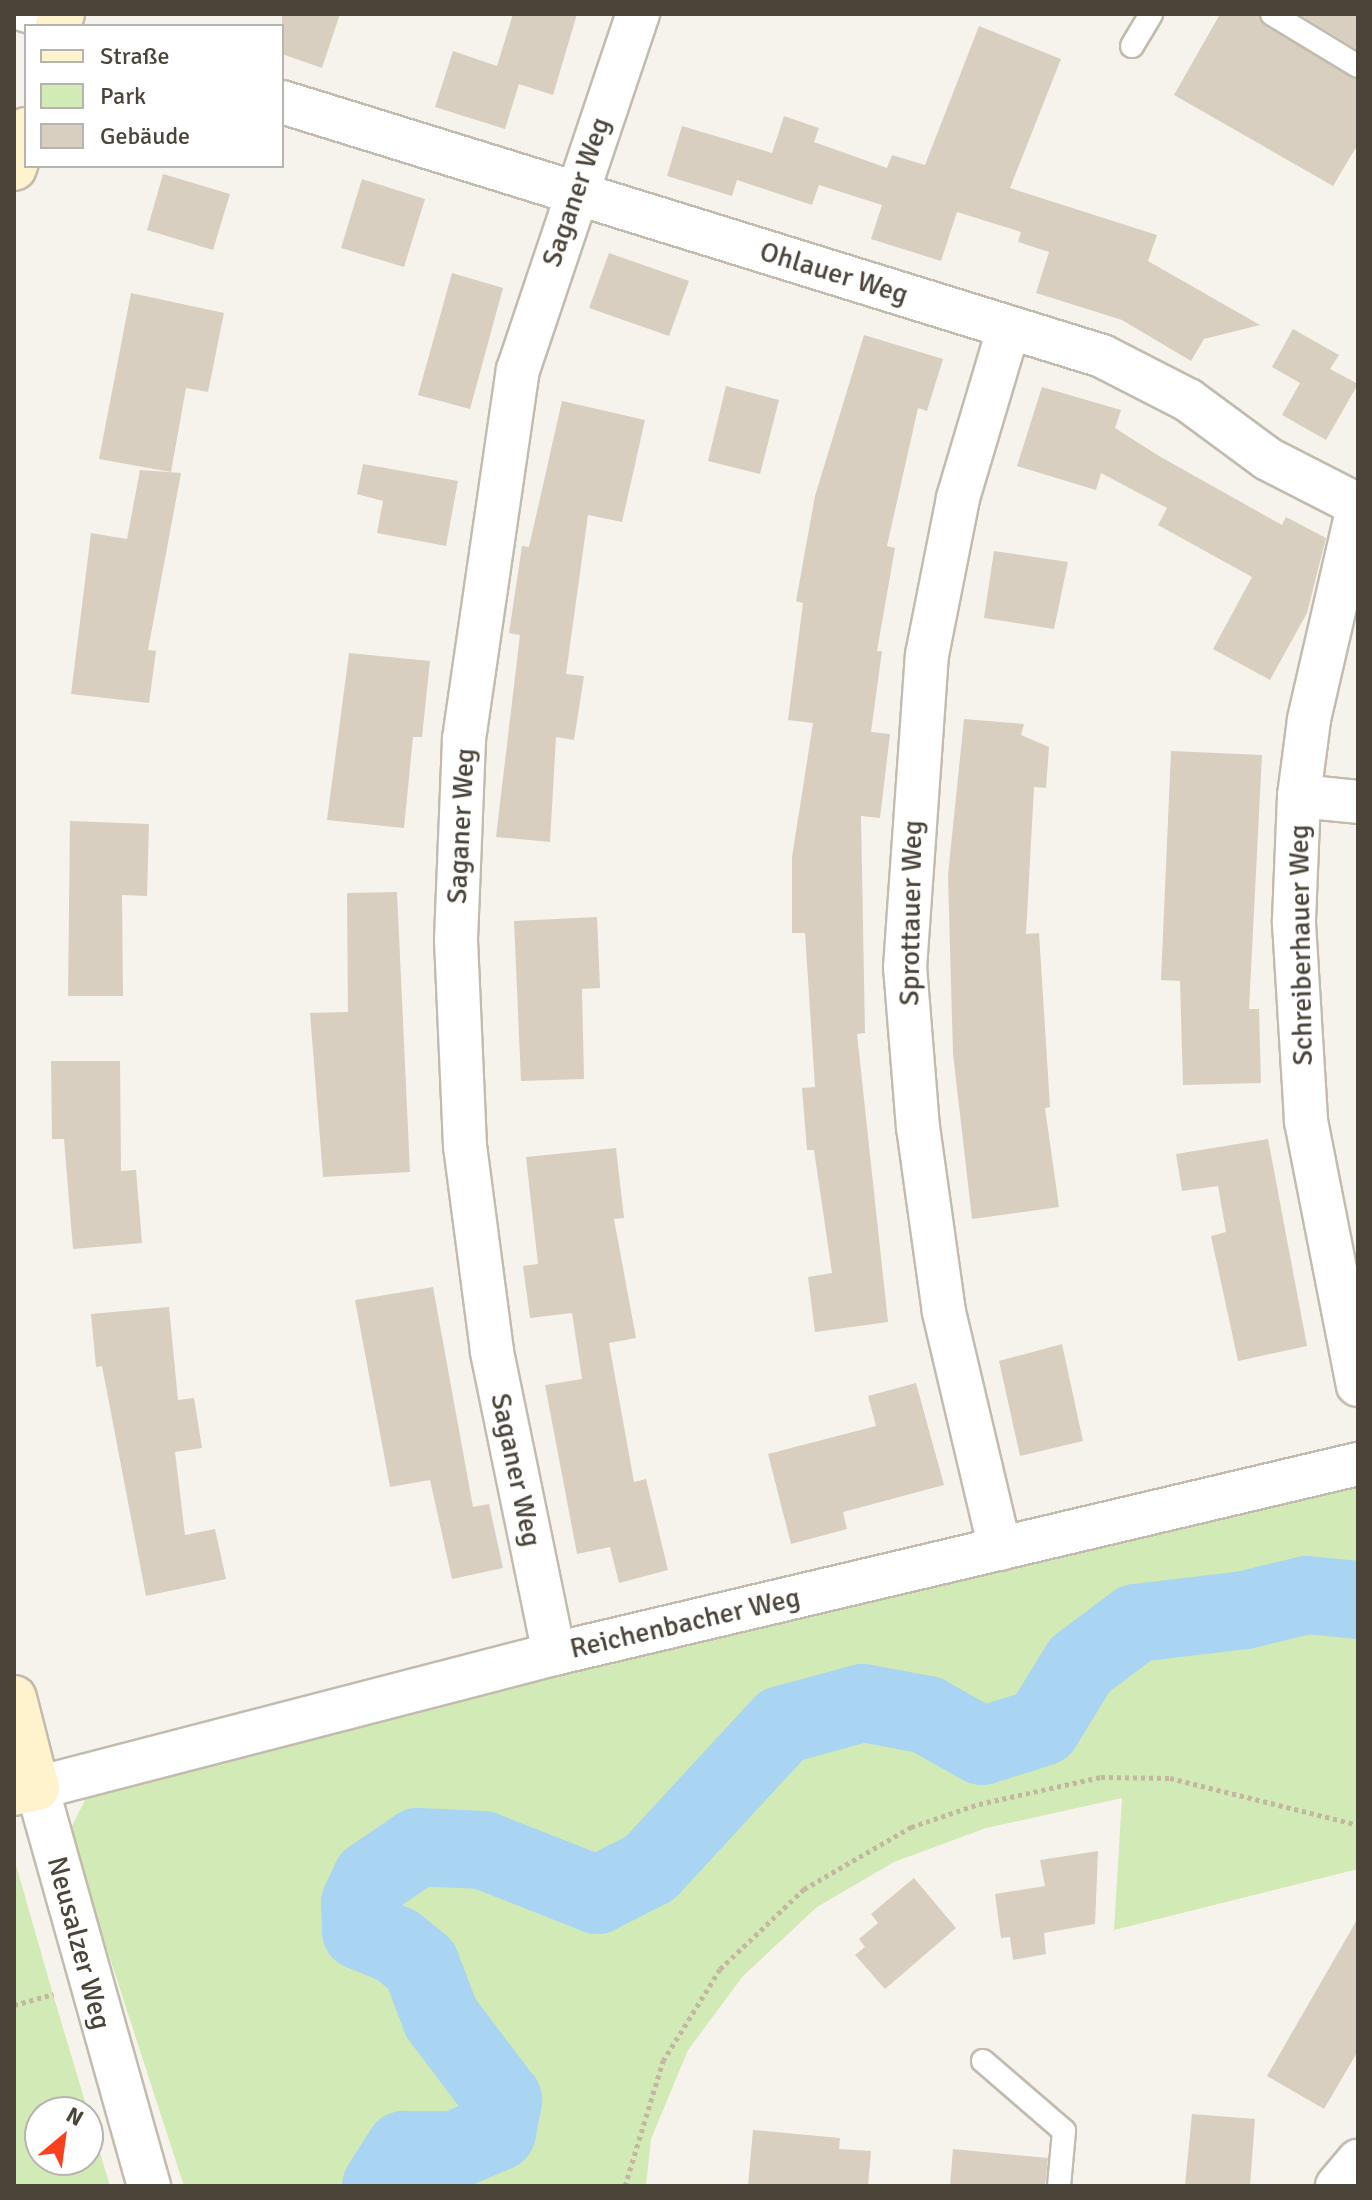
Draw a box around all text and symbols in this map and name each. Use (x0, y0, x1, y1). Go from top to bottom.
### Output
legend (24, 24, 284, 168)
text: Straße (100, 41, 170, 71)
text: Park (100, 81, 146, 111)
street label: Saganer Weg (535, 113, 617, 271)
text: Gebäude (100, 121, 190, 151)
street label: Ohlauer Weg (756, 235, 912, 311)
street label: Saganer Weg (440, 747, 482, 905)
street label: Sprottauer Weg (893, 820, 929, 1006)
street label: Schreiberhauer Weg (1282, 824, 1320, 1066)
street label: Saganer Weg (483, 1390, 549, 1550)
street label: Reichenbacher Weg (567, 1580, 803, 1666)
street label: Neusalzer Weg (40, 1853, 118, 2033)
north arrow (24, 2096, 104, 2176)
text: N (62, 2101, 88, 2132)

